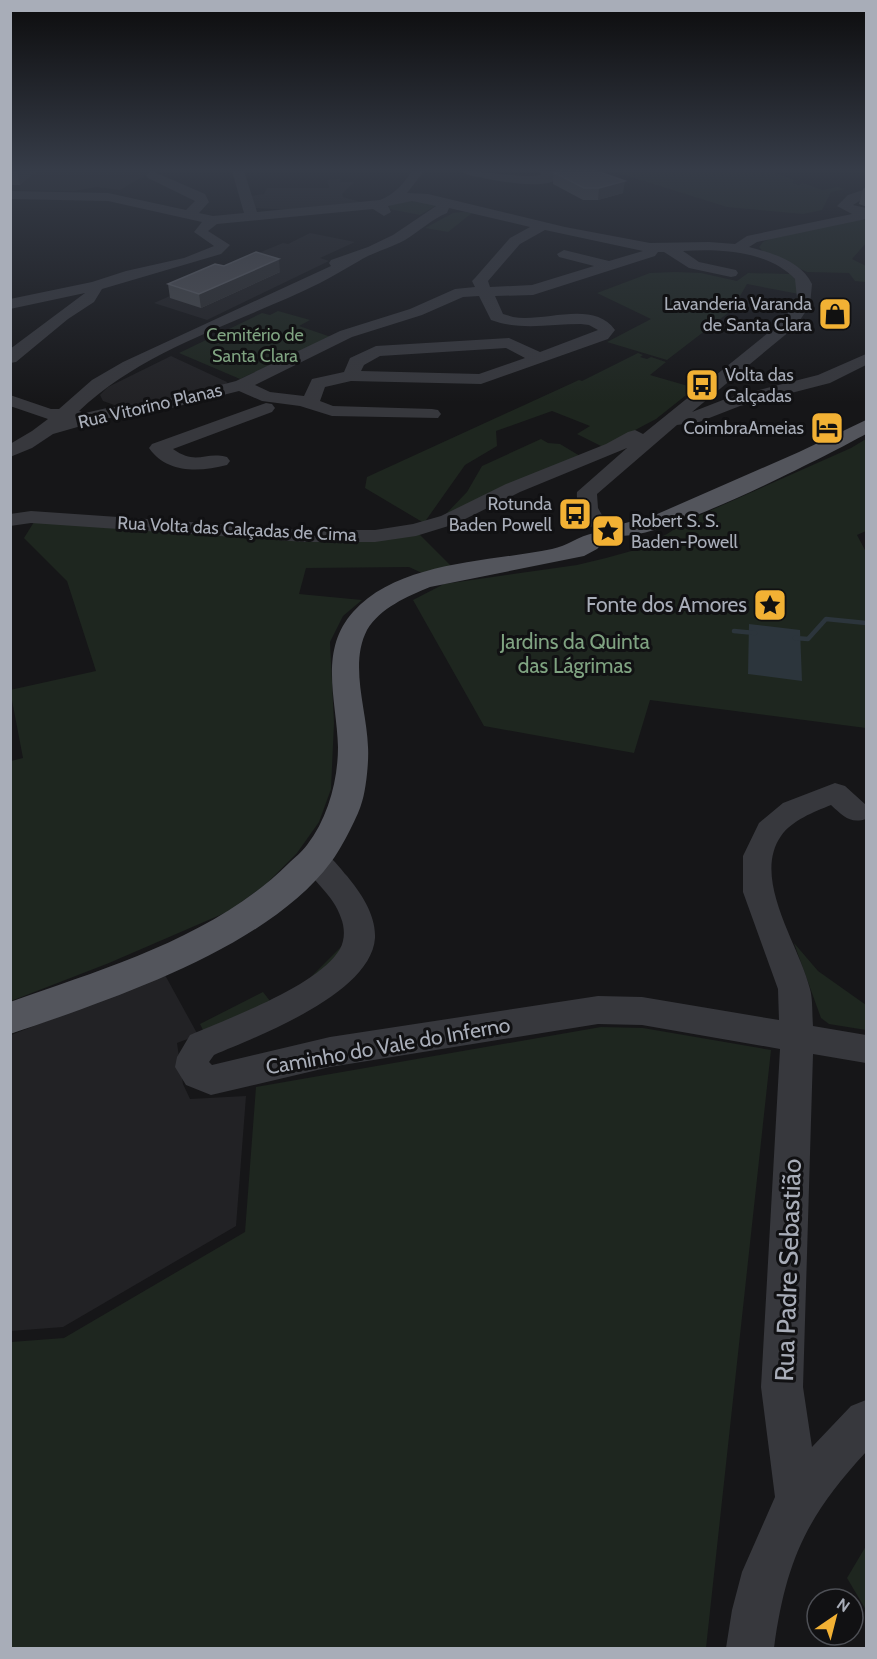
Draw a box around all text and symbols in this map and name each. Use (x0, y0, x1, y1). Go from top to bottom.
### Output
place label: Lavanderia Varanda de Santa Clara (664, 293, 812, 336)
shop icon: Lavanderia Varanda de Santa Clara (817, 296, 853, 332)
park label: Cemitério de Santa Clara (206, 324, 304, 367)
place label: Volta das Calçadas (725, 364, 794, 407)
bus stop icon: Volta das Calçadas (684, 367, 720, 403)
street label: Rua Vitorino Planas (76, 379, 224, 433)
hotel icon: CoimbraAmeias (809, 410, 845, 446)
place label: CoimbraAmeias (683, 417, 804, 439)
place label: Rotunda Baden Powell (449, 493, 553, 536)
bus stop icon: Rotunda Baden Powell (557, 496, 593, 532)
place label: Robert S. S. Baden-Powell (631, 510, 739, 553)
street label: Rua Volta das Calçadas de Cima (117, 512, 358, 546)
place icon: Robert S. S. Baden-Powell (590, 513, 626, 549)
place icon: Fonte dos Amores (752, 587, 788, 623)
place label: Fonte dos Amores (586, 592, 747, 617)
park label: Jardins da Quinta das Lágrimas (499, 629, 650, 678)
street label: Caminho do Vale do Inferno (264, 1012, 512, 1079)
street label: Rua Padre Sebastião (768, 1158, 808, 1382)
north arrow (805, 1587, 865, 1647)
text: N (833, 1594, 853, 1616)

